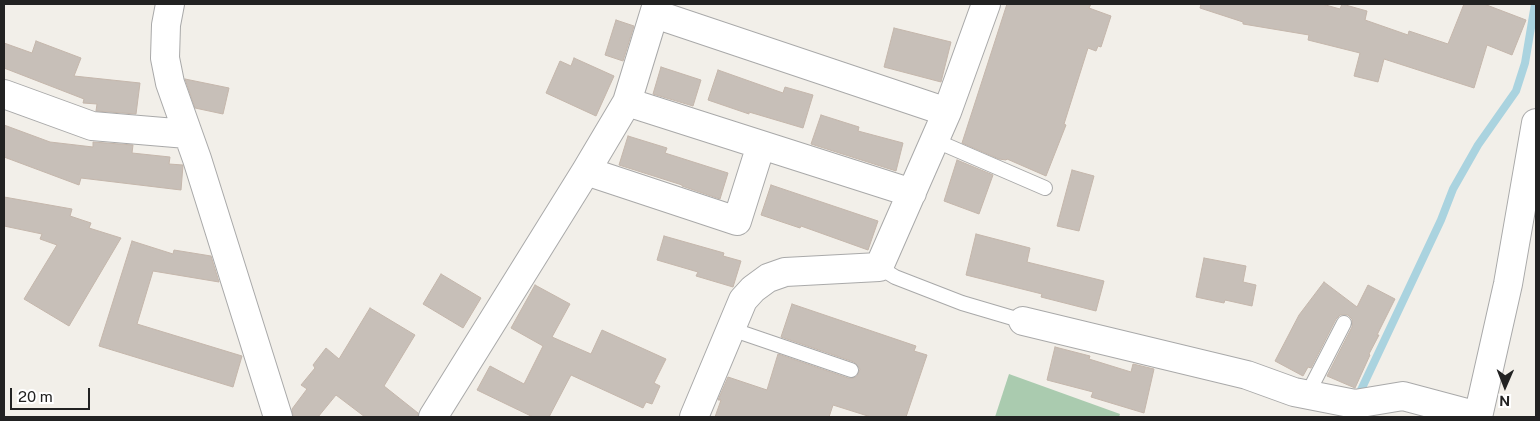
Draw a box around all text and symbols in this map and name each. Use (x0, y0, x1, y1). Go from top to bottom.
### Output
north arrow (1480, 361, 1530, 411)
scale bar (12, 378, 92, 410)
text: 20 m (18, 388, 53, 405)
text: N (1499, 393, 1510, 409)

